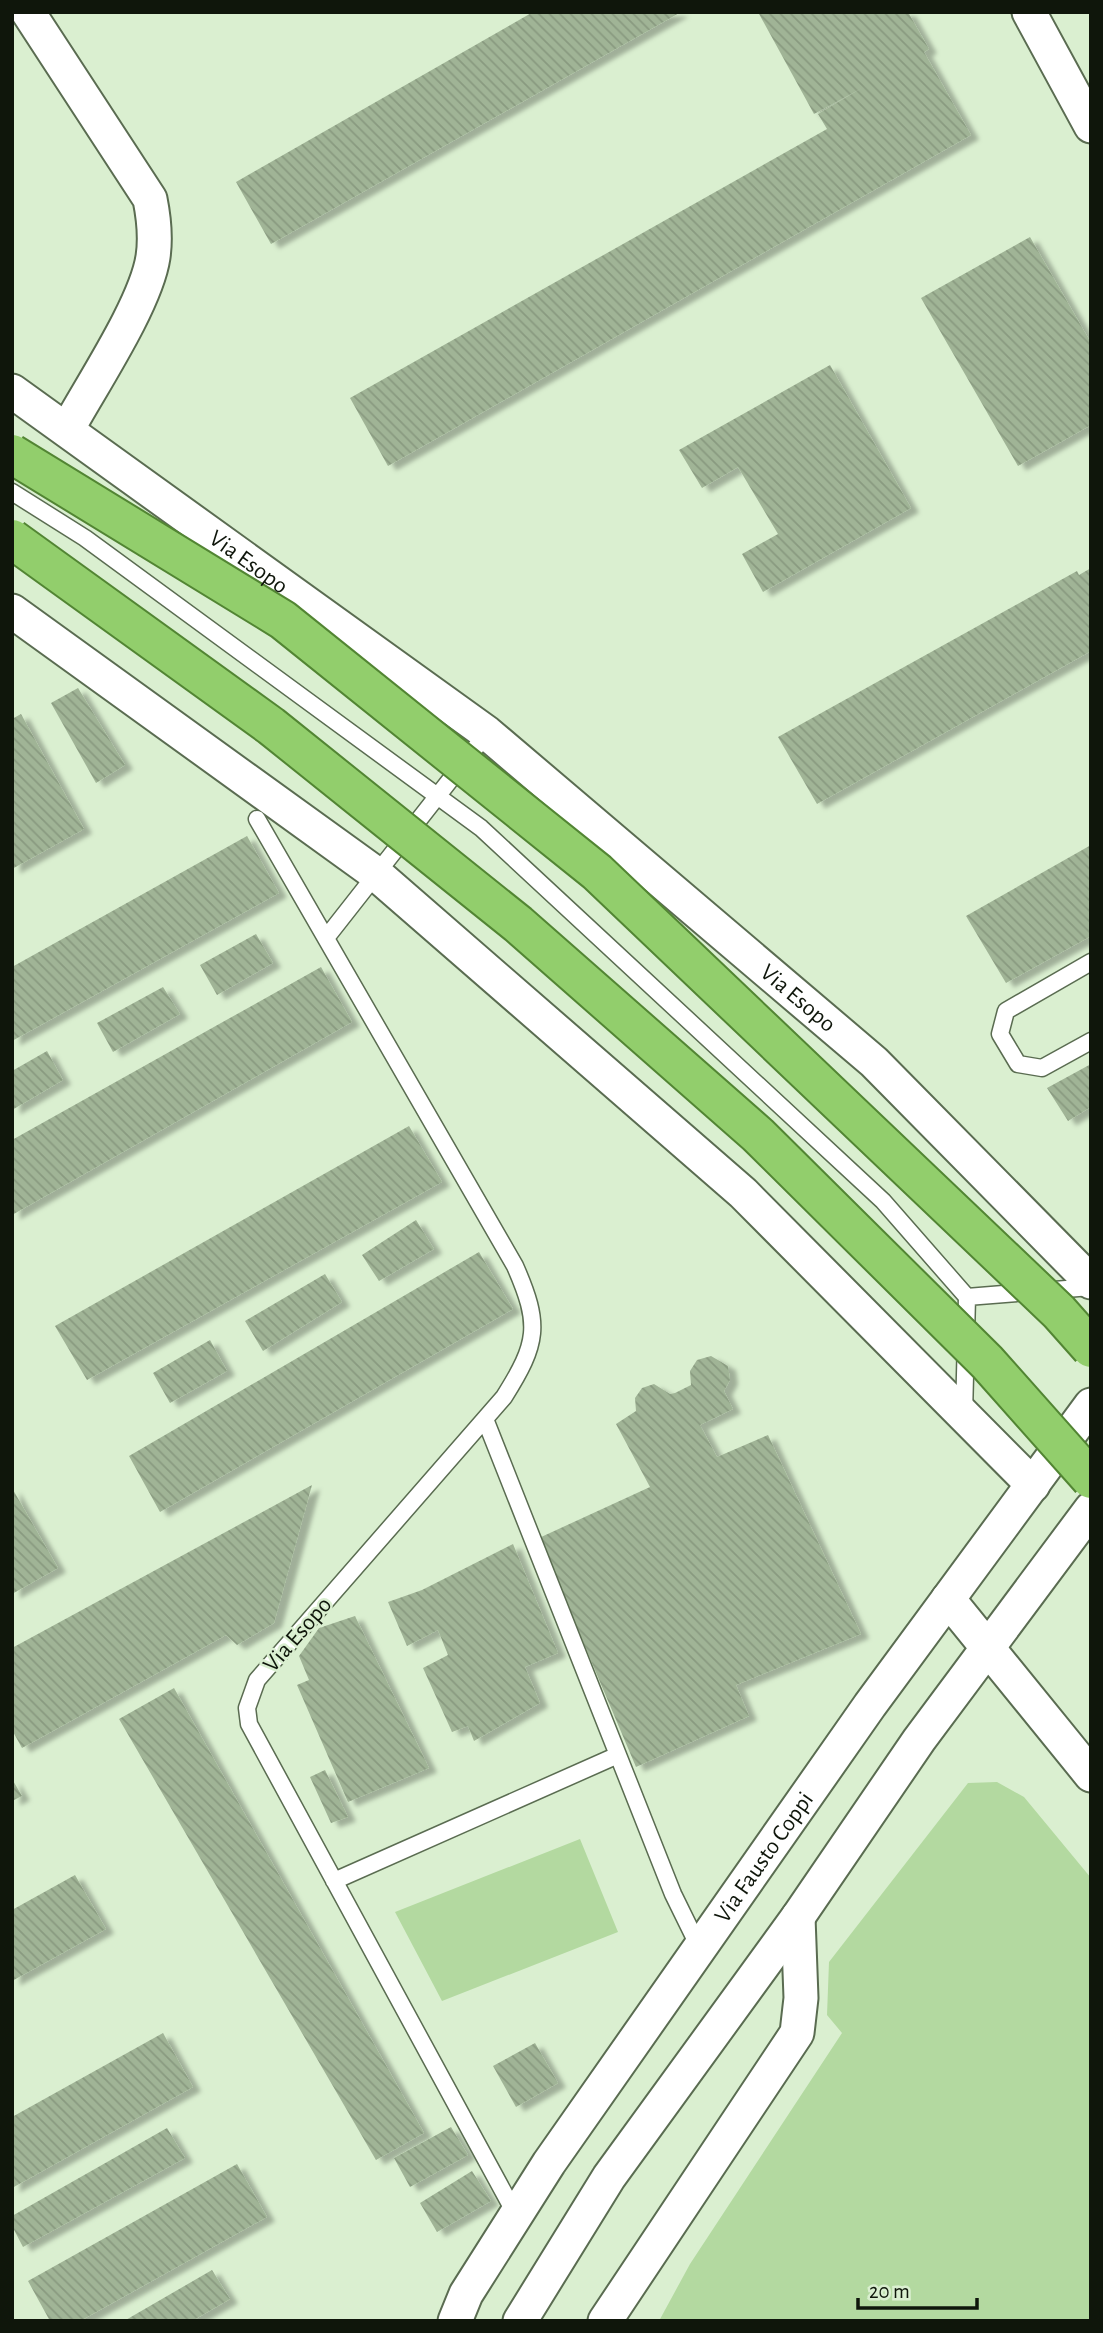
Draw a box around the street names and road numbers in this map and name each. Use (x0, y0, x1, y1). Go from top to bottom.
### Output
street label: Via Esopo (205, 526, 292, 599)
street label: Via Esopo (755, 960, 840, 1037)
street label: Via Esopo (259, 1593, 337, 1677)
street label: Via Fausto Coppi (710, 1788, 818, 1927)

